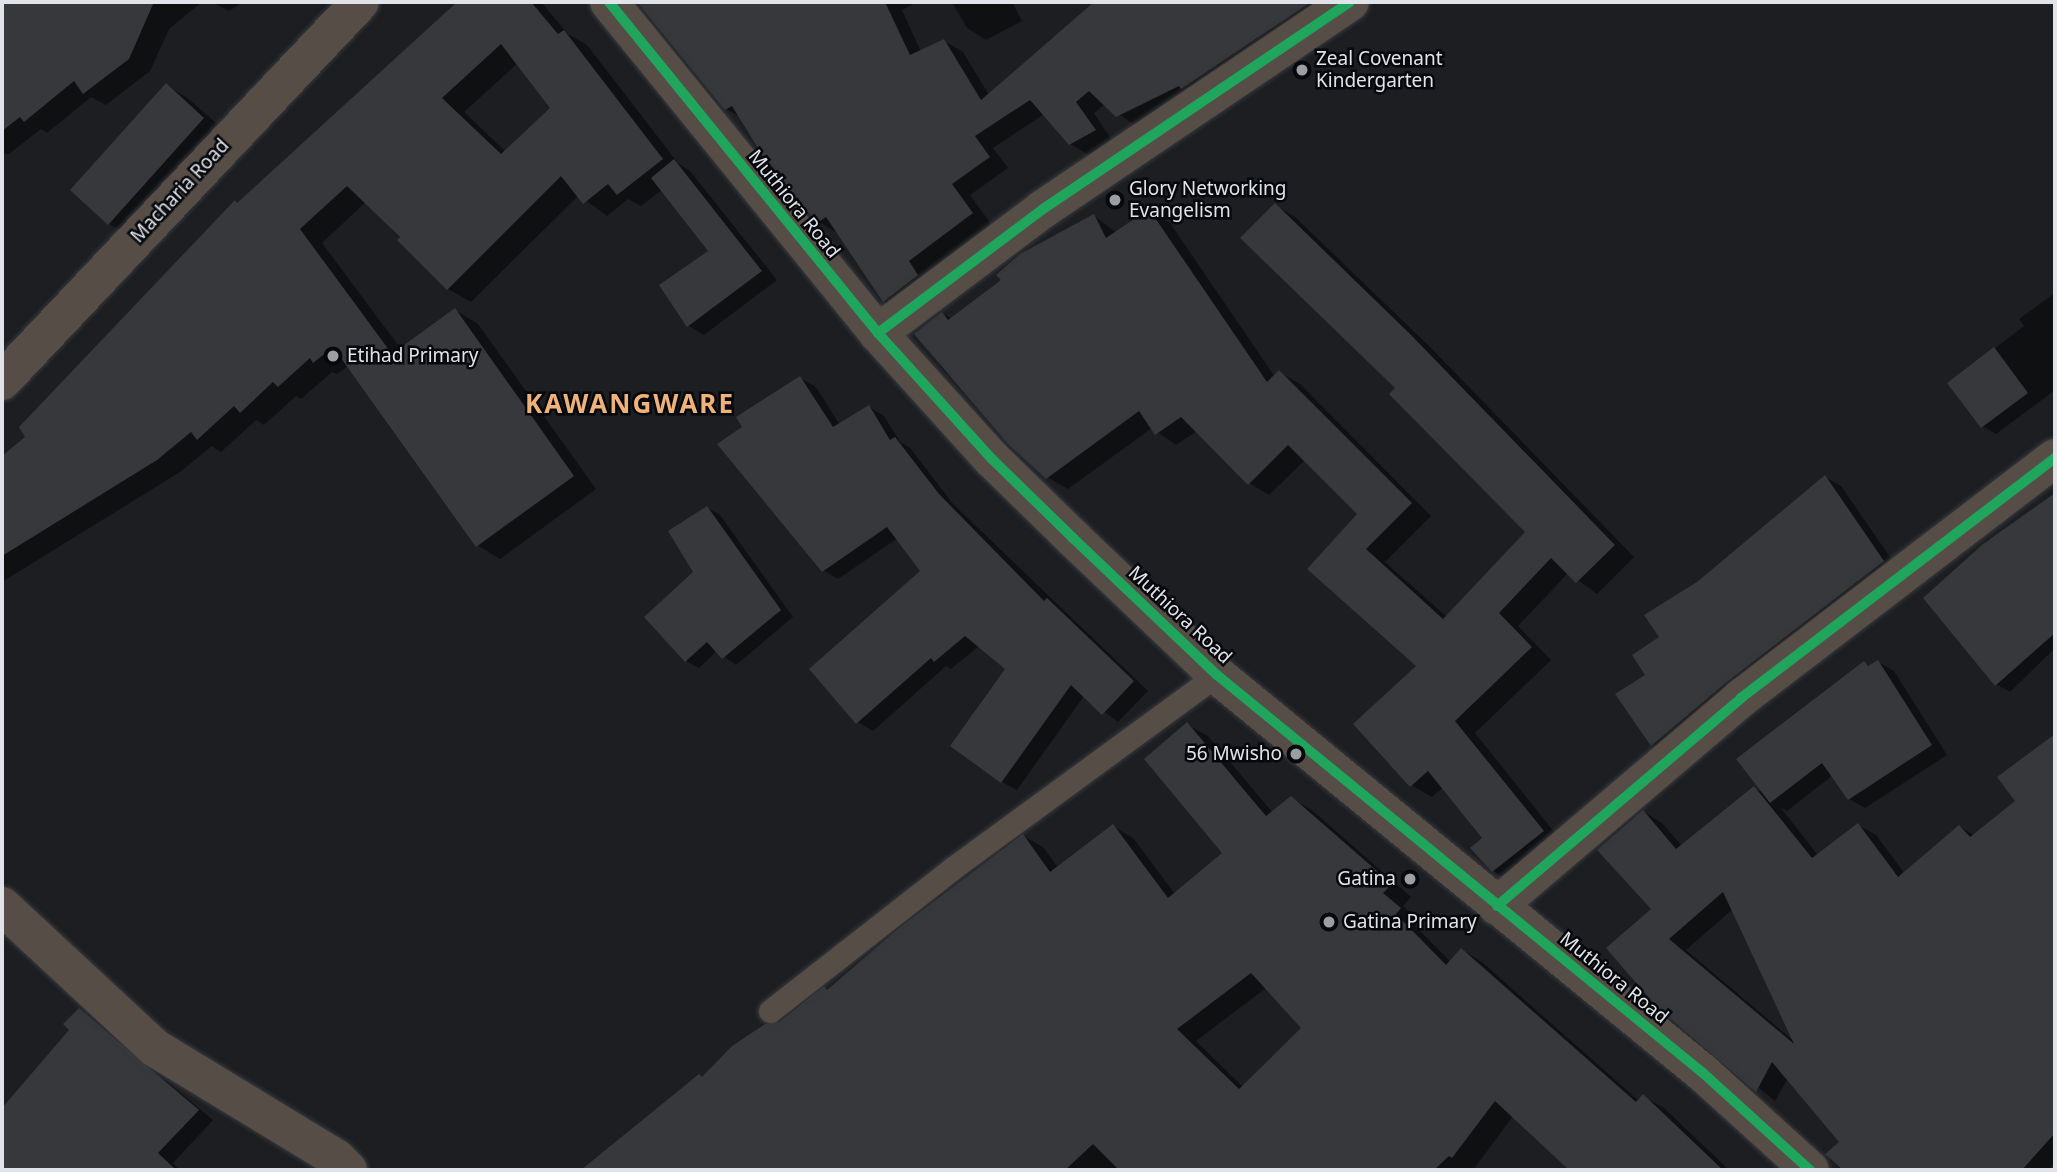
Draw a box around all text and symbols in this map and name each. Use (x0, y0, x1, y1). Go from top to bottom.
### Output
place label: Zeal Covenant Kindergarten (1316, 48, 1443, 92)
marker: Zeal Covenant Kindergarten (1294, 62, 1310, 78)
street label: Macharia Road (126, 134, 234, 248)
street label: Muthiora Road (743, 145, 845, 263)
place label: Glory Networking Evangelism (1129, 178, 1286, 222)
marker: Glory Networking Evangelism (1107, 192, 1123, 208)
place label: Etihad Primary (347, 345, 479, 367)
marker: Etihad Primary (325, 348, 341, 364)
district label: KAWANGWARE (526, 388, 734, 420)
street label: Muthiora Road (1124, 561, 1236, 669)
place label: 56 Mwisho (1186, 743, 1282, 765)
marker: 56 Mwisho (1288, 746, 1304, 762)
place label: Gatina (1337, 868, 1396, 890)
marker: Gatina (1402, 871, 1418, 887)
place label: Gatina Primary (1343, 911, 1477, 933)
marker: Gatina Primary (1321, 914, 1337, 930)
street label: Muthiora Road (1555, 927, 1673, 1029)

